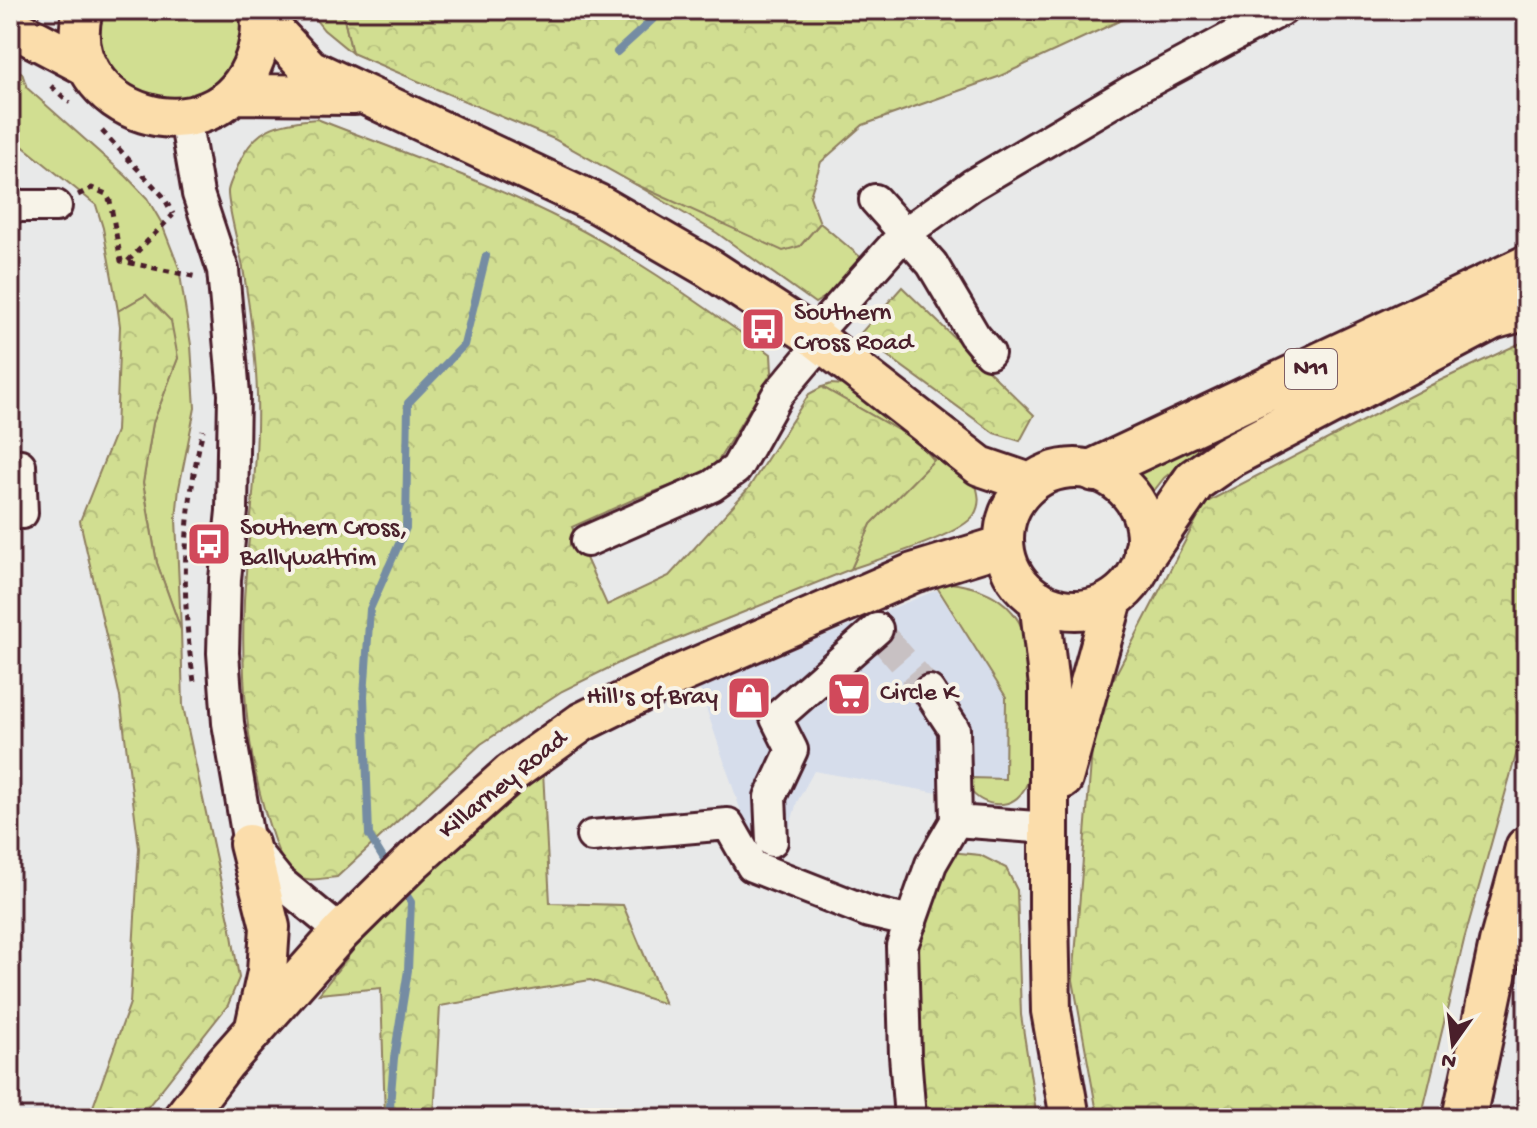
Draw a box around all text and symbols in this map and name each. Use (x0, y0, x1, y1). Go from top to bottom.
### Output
place label: Southern Cross Road (794, 299, 915, 360)
bus stop icon: Southern Cross Road (739, 305, 787, 353)
road number: N11 (1285, 349, 1337, 389)
place label: Southern Cross, Ballywaltrim (239, 514, 408, 575)
bus stop icon: Southern Cross, Ballywaltrim (185, 520, 233, 568)
supermarket icon: Circle K (825, 670, 873, 718)
shop icon: Hill's of Bray (725, 674, 773, 722)
place label: Circle K (880, 679, 960, 710)
place label: Hill's of Bray (586, 683, 718, 714)
street label: Killarney Road (433, 724, 576, 847)
north arrow (1413, 1004, 1493, 1084)
text: N (1439, 1045, 1459, 1074)

